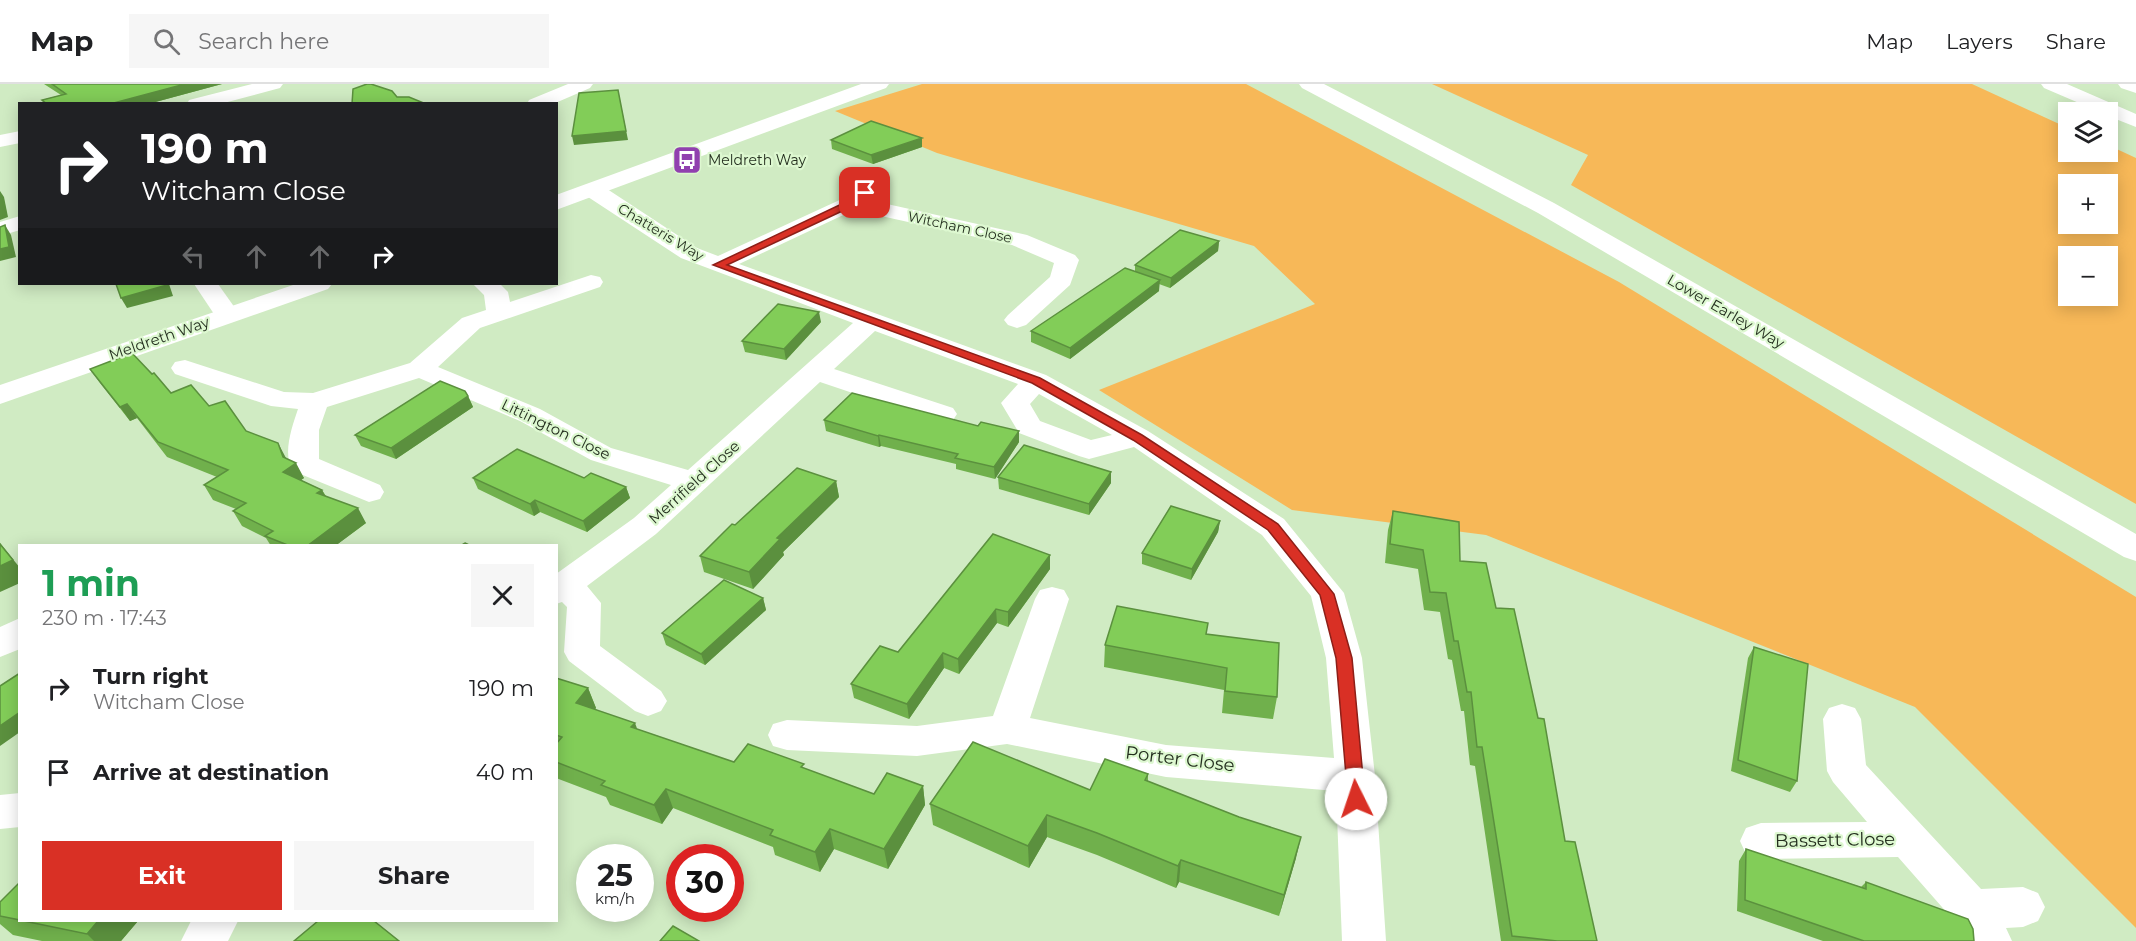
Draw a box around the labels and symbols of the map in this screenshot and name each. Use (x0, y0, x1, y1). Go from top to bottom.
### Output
bus stop icon: Meldreth Way (671, 144, 703, 176)
place label: Meldreth Way (708, 151, 807, 169)
pin (839, 167, 890, 218)
street label: Chatteris Way (615, 199, 708, 265)
street label: Witcham Close (906, 207, 1014, 247)
street label: Lower Earley Way (1664, 270, 1789, 353)
street label: Meldreth Way (106, 312, 213, 364)
street label: Littington Close (498, 394, 614, 464)
street label: Merrifield Close (645, 436, 743, 528)
street label: Porter Close (1124, 741, 1236, 777)
position arrow (1324, 767, 1388, 831)
street label: Bassett Close (1775, 828, 1895, 852)
speed limit sign: 30 (666, 844, 744, 922)

